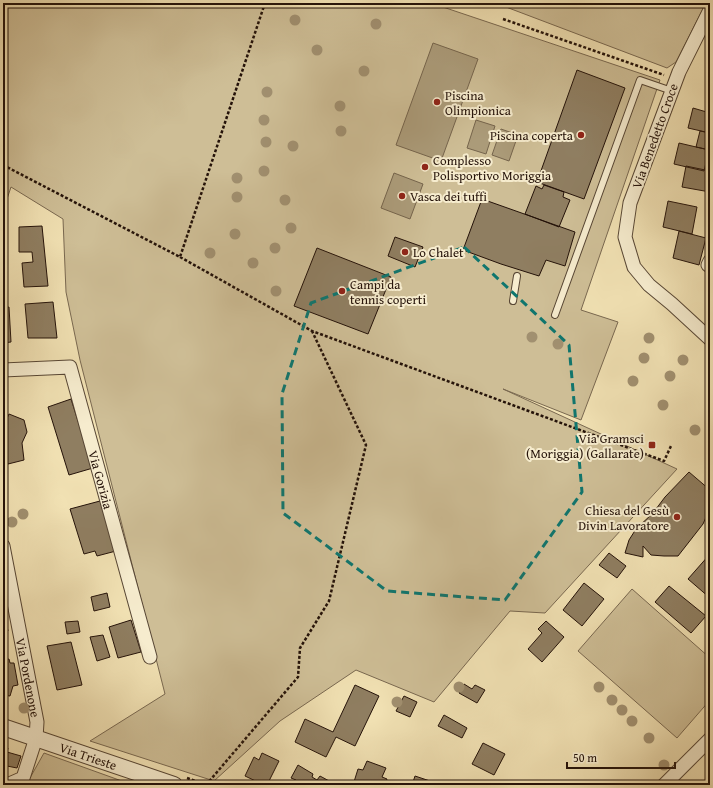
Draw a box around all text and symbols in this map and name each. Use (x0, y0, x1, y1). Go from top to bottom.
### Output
street label: Via Benedetto Croce (627, 81, 683, 191)
place label: Piscina Olimpionica (445, 86, 512, 120)
marker: Piscina Olimpionica (432, 97, 442, 107)
place label: Piscina coperta (490, 126, 574, 145)
marker: Piscina coperta (576, 130, 586, 140)
place label: Complesso Polisportivo Moriggia (433, 151, 552, 185)
marker: Complesso Polisportivo Moriggia (420, 162, 430, 172)
place label: Vasca dei tuffi (410, 187, 487, 206)
marker: Vasca dei tuffi (397, 191, 407, 201)
place label: Lo Chalet (413, 243, 464, 262)
marker: Lo Chalet (400, 247, 410, 257)
place label: Campi da tennis coperti (350, 275, 426, 309)
marker: Campi da tennis coperti (337, 286, 347, 296)
place label: Via Gramsci (Moriggia) (Gallarate) (526, 429, 644, 463)
marker: Via Gramsci (Moriggia) (Gallarate) (647, 440, 657, 450)
street label: Via Gorizia (84, 448, 118, 512)
place label: Chiesa del Gesù Divin Lavoratore (578, 501, 669, 535)
marker: Chiesa del Gesù Divin Lavoratore (672, 512, 682, 522)
street label: Via Pordenone (11, 636, 45, 719)
street label: Via Trieste (57, 737, 119, 774)
scale bar (567, 744, 675, 770)
text: 50 m (573, 749, 597, 766)

